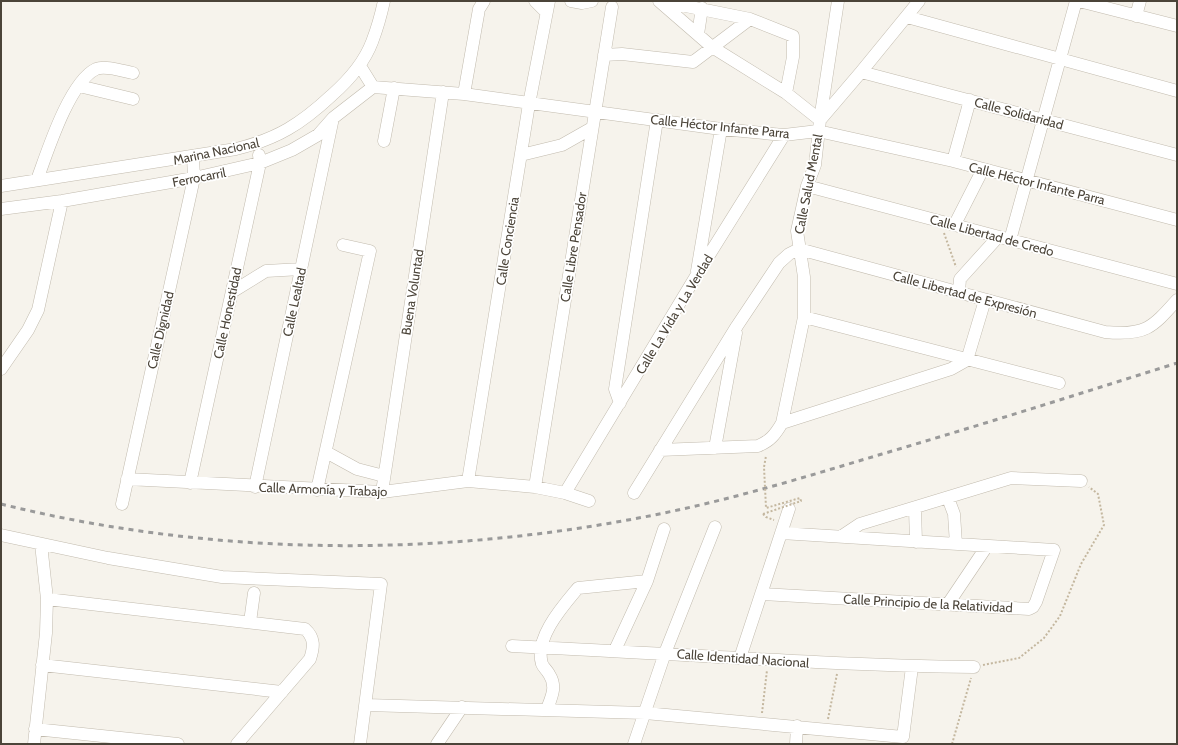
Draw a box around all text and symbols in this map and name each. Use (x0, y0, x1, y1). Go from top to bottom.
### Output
street label: Calle Solidaridad (973, 93, 1065, 133)
street label: Calle Héctor Infante Parra (650, 111, 791, 141)
street label: Calle Salud Mental (790, 133, 826, 235)
street label: Marina Nacional (171, 134, 261, 168)
street label: Calle Héctor Infante Parra (967, 158, 1107, 208)
street label: Ferrocarril (171, 164, 227, 190)
street label: Calle Libre Pensador (556, 190, 590, 303)
street label: Calle Conciencia (492, 195, 522, 287)
street label: Calle Libertad de Credo (928, 211, 1056, 259)
street label: Buena Voluntad (397, 248, 427, 336)
street label: Calle La Vida y La Verdad (632, 251, 716, 377)
street label: Calle Honestidad (209, 266, 245, 360)
street label: Calle Lealtad (279, 266, 309, 338)
street label: Calle Libertad de Expresión (891, 267, 1039, 321)
street label: Calle Dignidad (143, 290, 177, 370)
street label: Calle Armonía y Trabajo (258, 479, 388, 500)
street label: Calle Principio de la Relatividad (843, 591, 1013, 615)
street label: Calle Identidad Nacional (676, 645, 810, 671)

